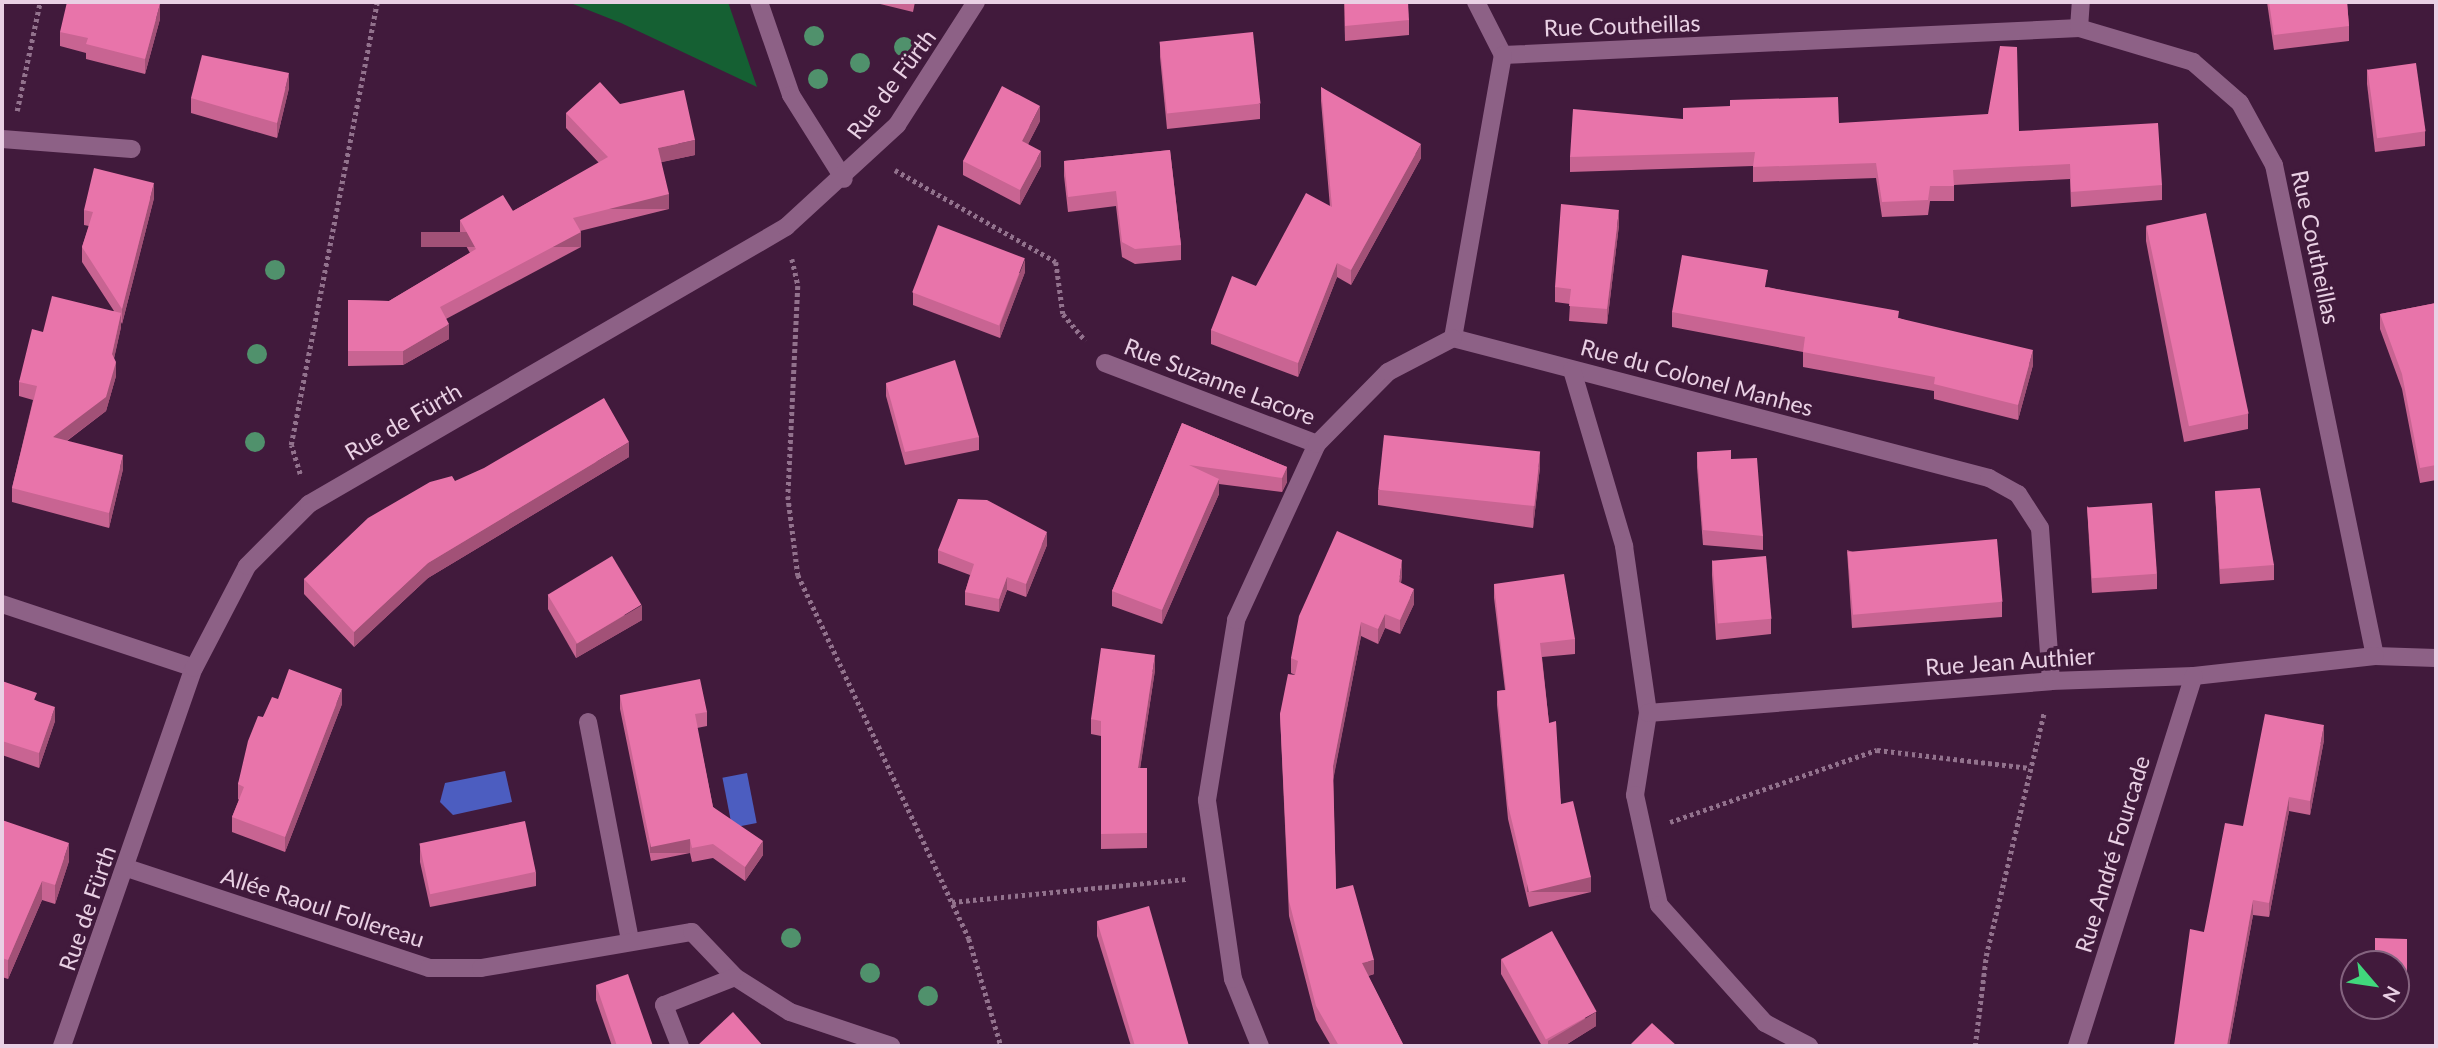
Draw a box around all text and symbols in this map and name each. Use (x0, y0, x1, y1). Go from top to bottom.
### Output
street label: Rue Coutheillas (1543, 8, 1701, 42)
street label: Rue de Fürth (841, 24, 941, 144)
street label: Rue Coutheillas (2286, 167, 2346, 327)
street label: Rue Suzanne Lacore (1121, 332, 1319, 430)
street label: Rue du Colonel Manhes (1578, 333, 1816, 421)
street label: Rue de Fürth (340, 377, 466, 465)
street label: Rue Jean Authier (1923, 641, 2097, 681)
street label: Rue André Fourcade (2069, 752, 2155, 956)
street label: Rue de Fürth (53, 842, 121, 974)
street label: Allée Raoul Follereau (218, 861, 428, 953)
north arrow (2340, 950, 2410, 1020)
text: N (2378, 982, 2406, 1006)

